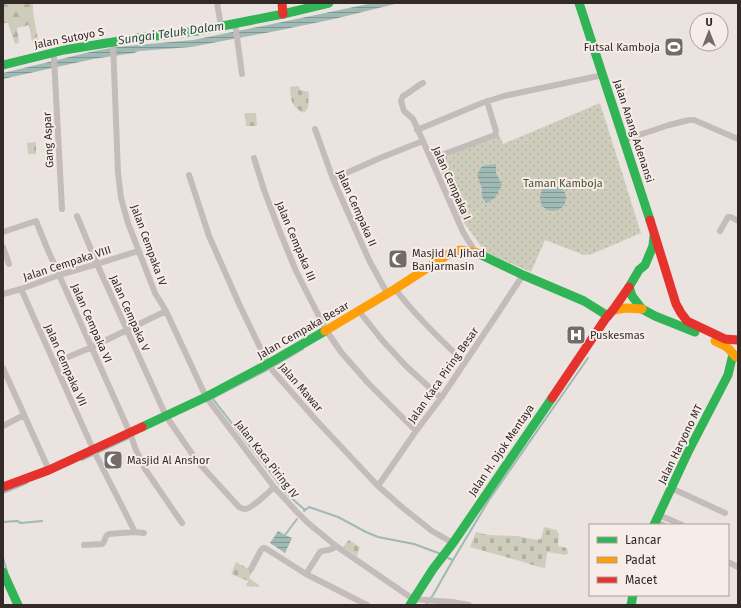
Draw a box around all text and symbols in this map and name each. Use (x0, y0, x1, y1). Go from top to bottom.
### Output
north arrow (689, 12, 729, 52)
text: U (705, 16, 713, 29)
water label: Sungai Teluk Dalam (116, 19, 225, 48)
street label: Jalan Sutoyo S (33, 25, 105, 52)
sports icon: Futsal Kamboja (663, 36, 685, 58)
place label: Futsal Kamboja (584, 41, 660, 54)
street label: Jalan Anang Adenansi (611, 78, 656, 184)
street label: Gang Aspar (41, 111, 56, 168)
street label: Jalan Cempaka I (430, 144, 474, 222)
street label: Jalan Cempaka II (334, 168, 379, 248)
park label: Taman Kamboja (523, 177, 603, 190)
street label: Jalan Cempaka III (273, 199, 318, 283)
street label: Jalan Cempaka IV (128, 203, 170, 288)
street label: Jalan Cempaka VIII (22, 243, 113, 284)
place label: Masjid Al Jihad Banjarmasin (412, 247, 485, 273)
mosque icon: Masjid Al Jihad Banjarmasin (387, 248, 409, 270)
street label: Jalan Cempaka V (107, 273, 153, 354)
street label: Jalan Cempaka VI (68, 282, 115, 365)
street label: Jalan Cempaka Besar (255, 298, 352, 362)
street label: Jalan Cempaka VII (42, 322, 89, 408)
street label: Jalan Kaca Piring Besar (405, 324, 482, 426)
hospital icon: Puskesmas (565, 324, 587, 346)
place label: Puskesmas (590, 329, 645, 342)
street label: Jalan Mawar (276, 360, 326, 415)
street label: Jalan H. Djok Mentaya (466, 402, 537, 499)
street label: Jalan Haryono MT (656, 402, 706, 486)
street label: Jalan Kaca Piring IV (232, 418, 302, 502)
mosque icon: Masjid Al Anshor (102, 449, 124, 471)
place label: Masjid Al Anshor (127, 454, 210, 467)
legend (589, 524, 729, 596)
text: Lancar (625, 533, 662, 547)
text: Padat (625, 553, 657, 567)
text: Macet (625, 573, 658, 587)

